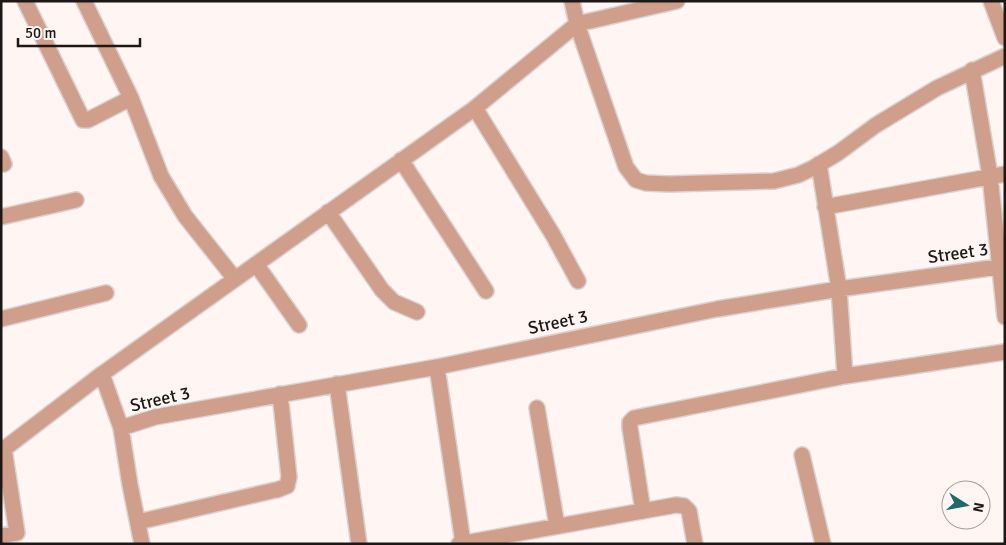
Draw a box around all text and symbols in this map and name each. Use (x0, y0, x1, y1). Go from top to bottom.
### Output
scale bar (18, 15, 140, 47)
text: 50 m (25, 24, 56, 42)
street label: Street 3 (926, 238, 990, 268)
street label: Street 3 (526, 305, 590, 339)
street label: Street 3 (128, 381, 192, 417)
north arrow (941, 480, 991, 530)
text: N (969, 501, 988, 514)

